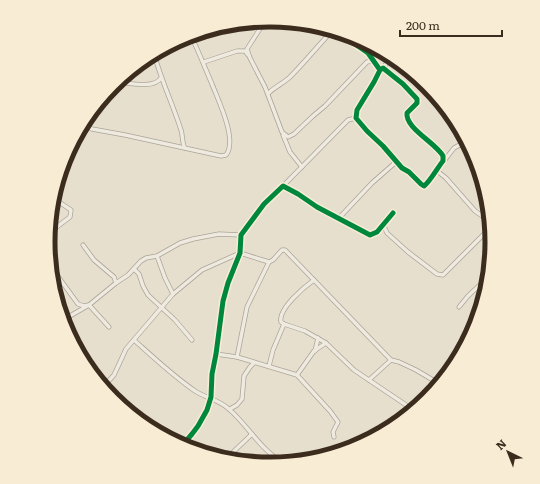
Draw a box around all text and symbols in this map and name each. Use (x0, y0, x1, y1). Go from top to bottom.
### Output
scale bar (400, 12, 502, 38)
text: 200 m (406, 16, 440, 34)
north arrow (488, 432, 528, 472)
text: N (492, 435, 509, 453)

